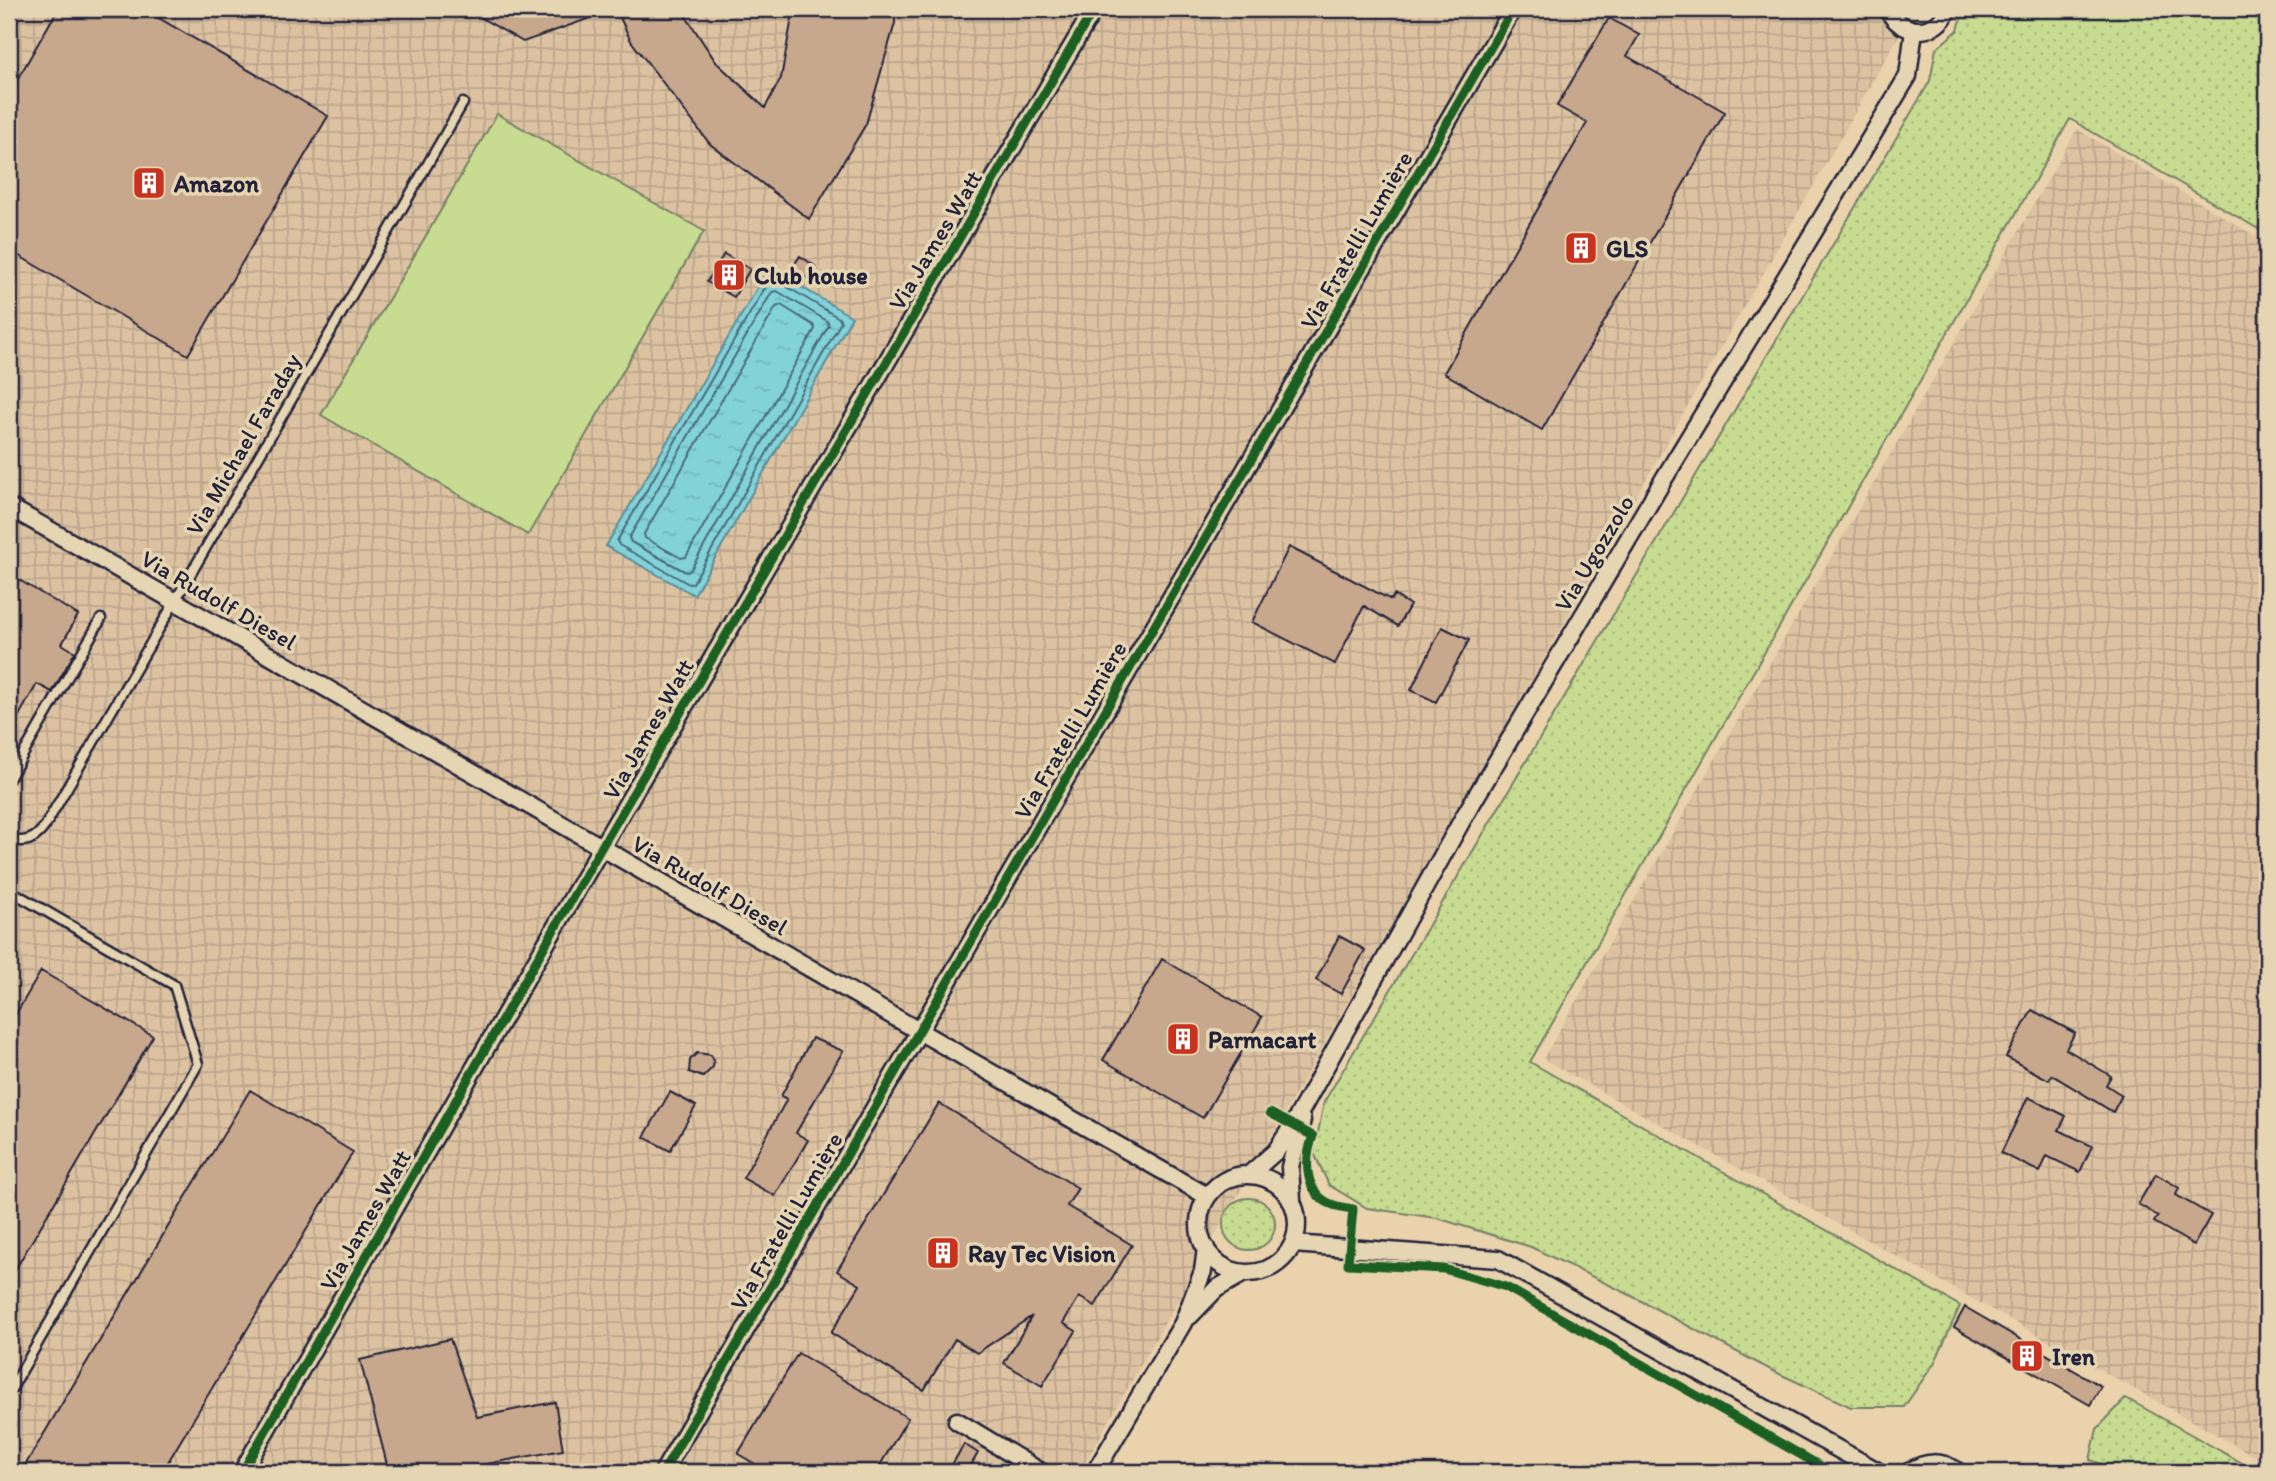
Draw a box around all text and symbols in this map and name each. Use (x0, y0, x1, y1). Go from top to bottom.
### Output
street label: Via Fratelli Lumière (1293, 146, 1419, 334)
building icon: Amazon (130, 164, 168, 202)
street label: Via James Watt (882, 165, 988, 315)
place label: Amazon (173, 169, 259, 198)
building icon: GLS (1562, 229, 1600, 267)
place label: GLS (1606, 234, 1648, 263)
building icon: Club house (710, 256, 748, 294)
place label: Club house (754, 261, 868, 290)
street label: Via Michael Faraday (179, 347, 307, 540)
street label: Via Ugozzolo (1548, 489, 1640, 617)
street label: Via Rudolf Diesel (136, 544, 302, 656)
street label: Via Fratelli Lumière (1007, 636, 1133, 824)
street label: Via James Watt (596, 653, 700, 805)
street label: Via Rudolf Diesel (627, 829, 793, 941)
building icon: Parmacart (1164, 1020, 1202, 1058)
place label: Parmacart (1208, 1025, 1316, 1054)
street label: Via Fratelli Lumière (723, 1127, 849, 1315)
street label: Via James Watt (313, 1144, 417, 1296)
building icon: Ray Tec Vision (924, 1234, 962, 1272)
place label: Ray Tec Vision (968, 1239, 1116, 1269)
building icon: Iren (2008, 1337, 2046, 1375)
place label: Iren (2052, 1342, 2095, 1371)

